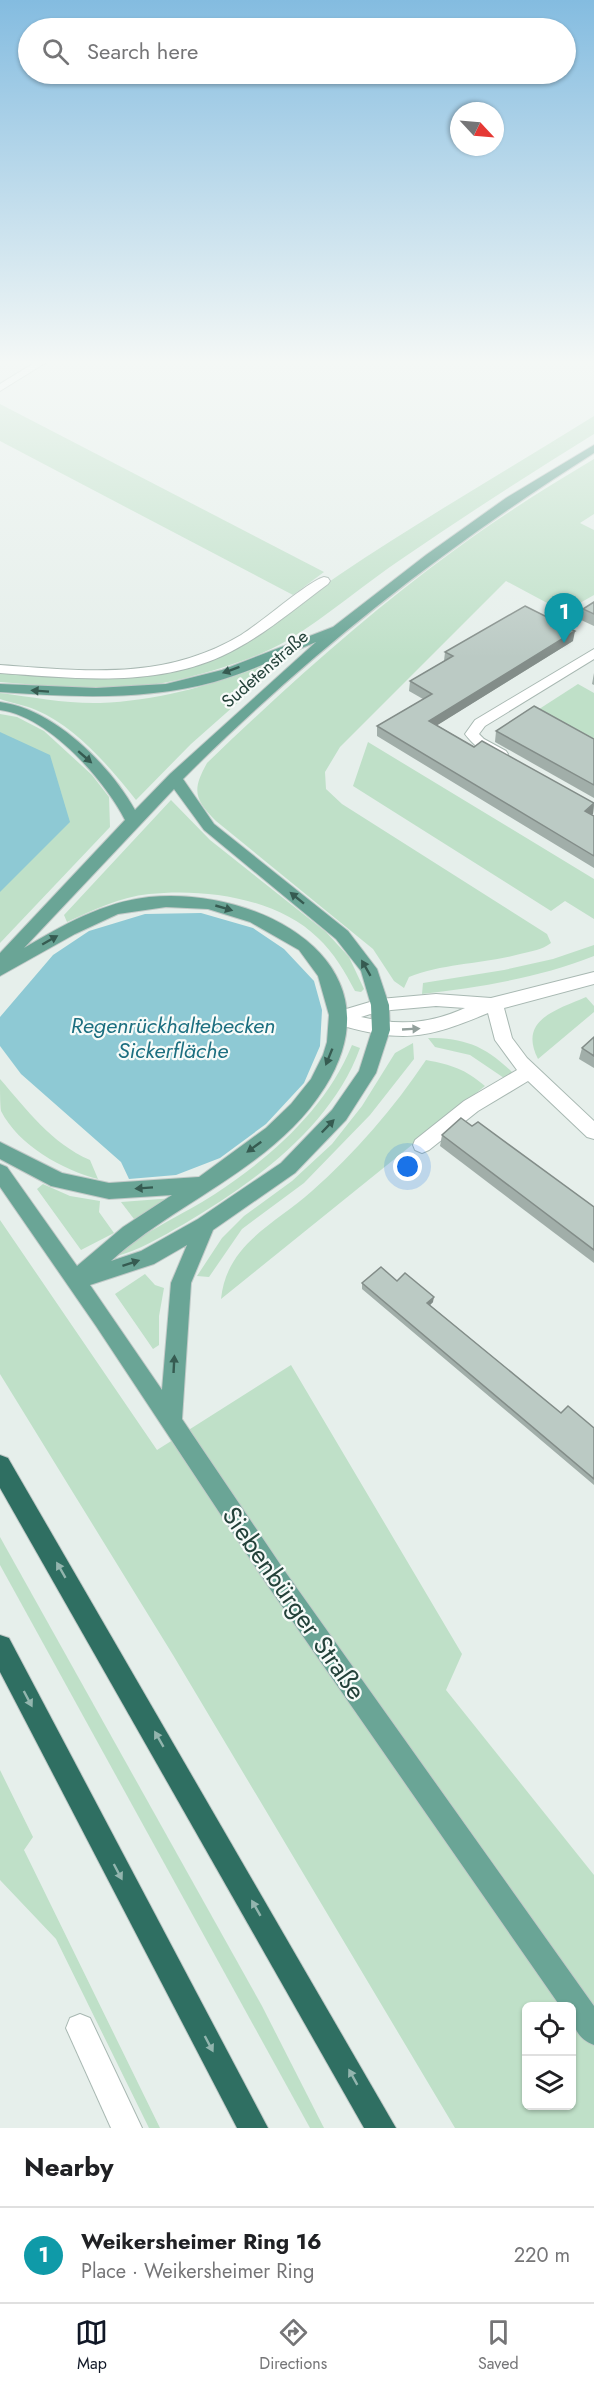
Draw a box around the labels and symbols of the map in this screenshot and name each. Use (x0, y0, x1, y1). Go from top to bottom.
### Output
north arrow (450, 102, 504, 156)
pin: 1 (544, 594, 584, 643)
street label: Sudetenstraße (216, 624, 314, 714)
one-way arrow (222, 666, 240, 676)
one-way arrow (30, 686, 49, 695)
one-way arrow (77, 750, 92, 763)
one-way arrow (290, 892, 305, 905)
one-way arrow (215, 904, 233, 913)
one-way arrow (42, 935, 58, 946)
one-way arrow (361, 959, 371, 976)
water label: Regenrückhaltebecken Sickerfläche (71, 1009, 275, 1066)
one-way arrow (401, 1025, 420, 1034)
one-way arrow (324, 1049, 334, 1067)
one-way arrow (321, 1120, 335, 1134)
one-way arrow (246, 1141, 261, 1153)
your location (393, 1152, 422, 1181)
one-way arrow (135, 1184, 154, 1193)
one-way arrow (122, 1258, 140, 1267)
one-way arrow (169, 1354, 178, 1373)
street label: Siebenbürger Straße (213, 1499, 375, 1707)
one-way arrow (56, 1561, 66, 1578)
one-way arrow (23, 1691, 33, 1708)
one-way arrow (153, 1731, 164, 1747)
one-way arrow (113, 1863, 123, 1880)
one-way arrow (251, 1899, 261, 1916)
one-way arrow (204, 2036, 214, 2053)
one-way arrow (348, 2068, 358, 2085)

